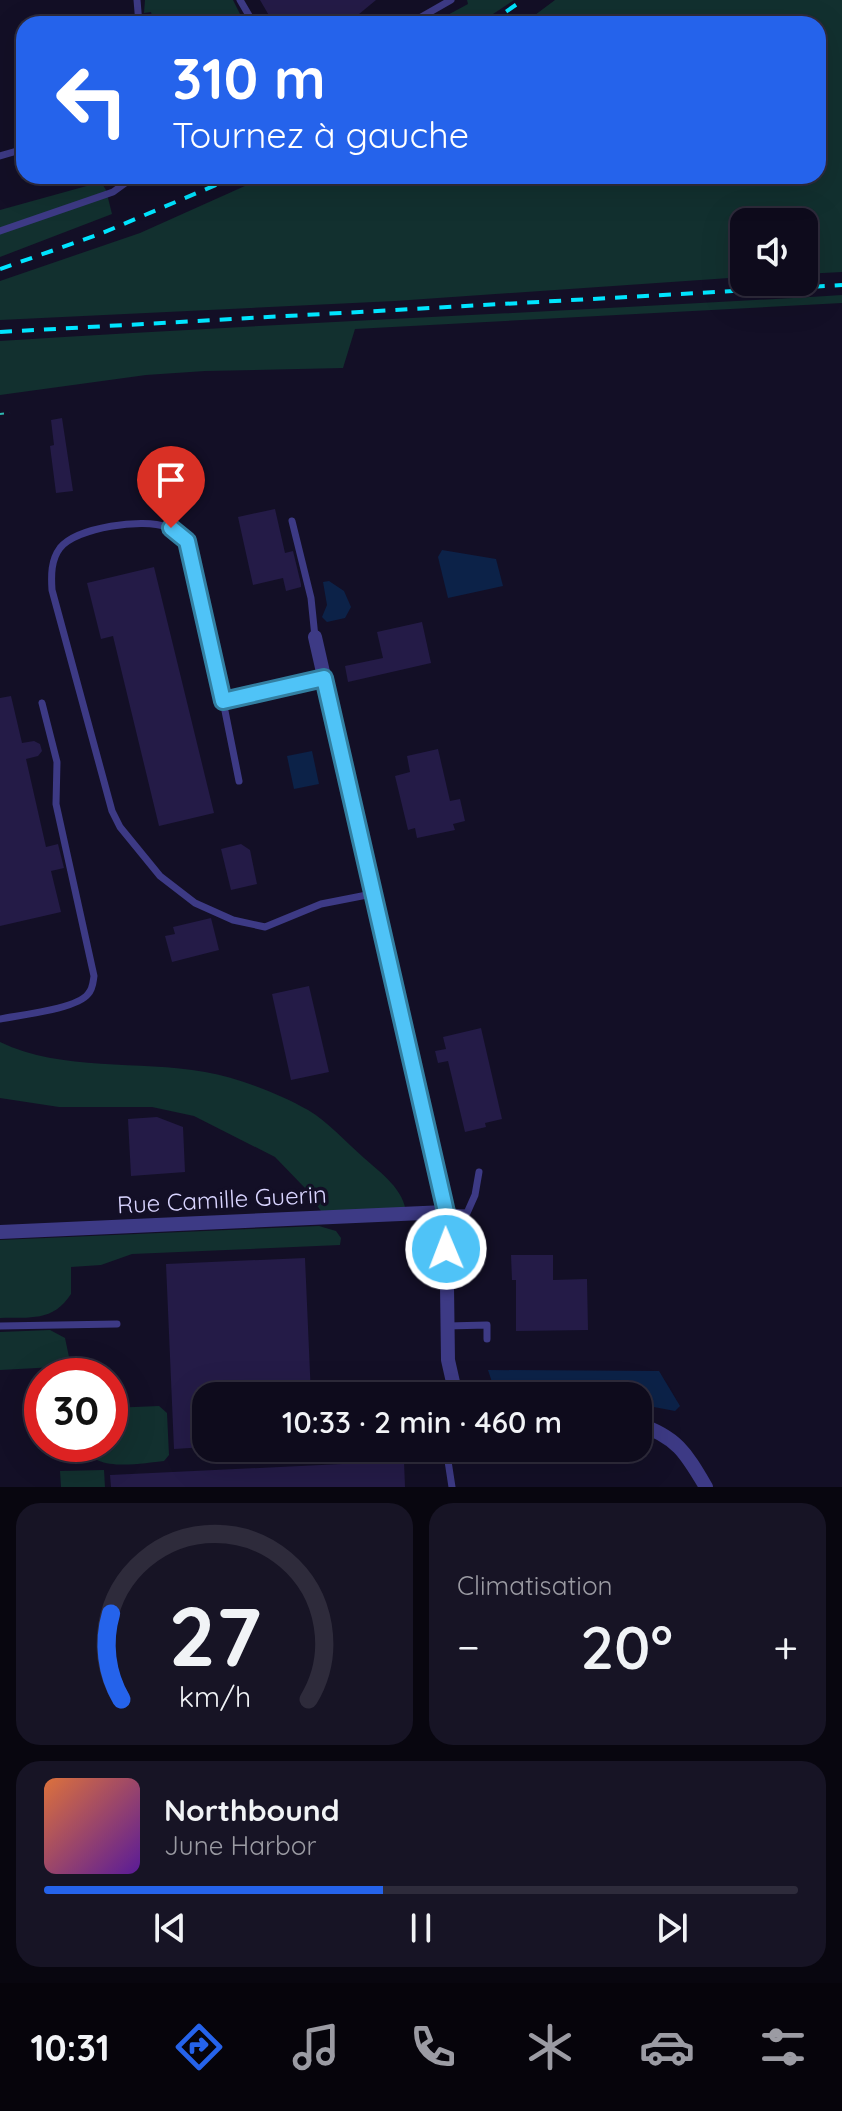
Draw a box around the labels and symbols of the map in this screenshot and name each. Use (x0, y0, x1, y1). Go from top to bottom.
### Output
pin (137, 446, 205, 528)
street label: Rue Camille Guerin (116, 1179, 328, 1219)
position arrow (404, 1207, 488, 1291)
speed limit sign: 30 (24, 1358, 128, 1462)

